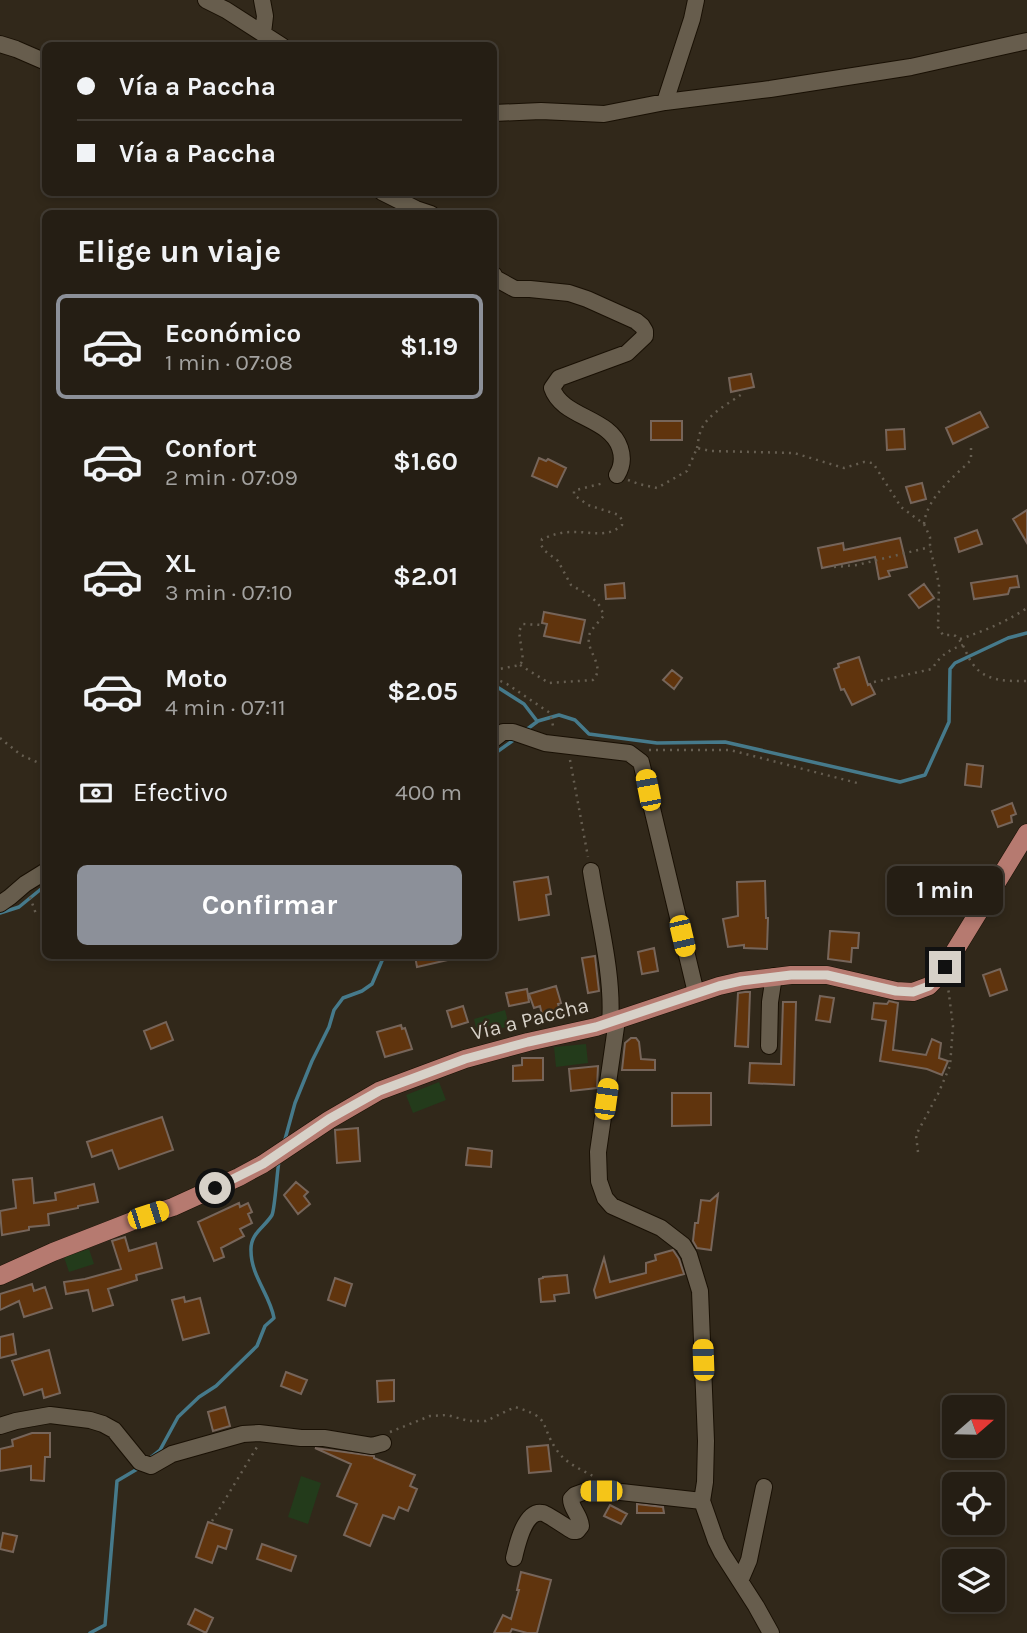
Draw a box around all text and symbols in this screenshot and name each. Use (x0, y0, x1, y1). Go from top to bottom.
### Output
text: Vía a Paccha (119, 71, 276, 102)
text: Vía a Paccha (119, 138, 276, 169)
text: Elige un viaje (77, 233, 281, 270)
icon: car (81, 315, 144, 378)
text: Económico (165, 318, 301, 349)
text: $1.19 (400, 331, 458, 362)
text: 1 min · 07:08 (165, 349, 293, 376)
icon: car (81, 430, 144, 493)
text: Confort (165, 433, 257, 464)
text: $1.60 (393, 446, 458, 477)
text: 2 min · 07:09 (165, 464, 298, 491)
icon: car (81, 545, 144, 608)
text: XL (165, 548, 196, 579)
text: $2.01 (393, 561, 458, 592)
text: 3 min · 07:10 (165, 579, 292, 606)
icon: car (81, 660, 144, 723)
text: Moto (165, 663, 227, 694)
text: $2.05 (387, 676, 458, 707)
text: 4 min · 07:11 (165, 694, 286, 721)
car (634, 767, 663, 813)
icon: cash (77, 774, 115, 812)
text: Efectivo (133, 777, 228, 808)
text: 400 m (395, 779, 462, 806)
button: Confirmar (77, 865, 462, 945)
callout: 1 min (887, 866, 1003, 914)
text: 1 min (916, 877, 974, 904)
car (668, 913, 697, 959)
route end (929, 951, 961, 983)
street label: Vía a Paccha (469, 993, 591, 1045)
car (593, 1077, 620, 1121)
route start (199, 1172, 231, 1204)
car (125, 1199, 172, 1231)
car (692, 1339, 715, 1381)
north arrow (942, 1395, 1004, 1458)
map controls (942, 1395, 1005, 1612)
button: locate (942, 1472, 1005, 1535)
car (581, 1481, 623, 1502)
button: layers (942, 1549, 1005, 1612)

